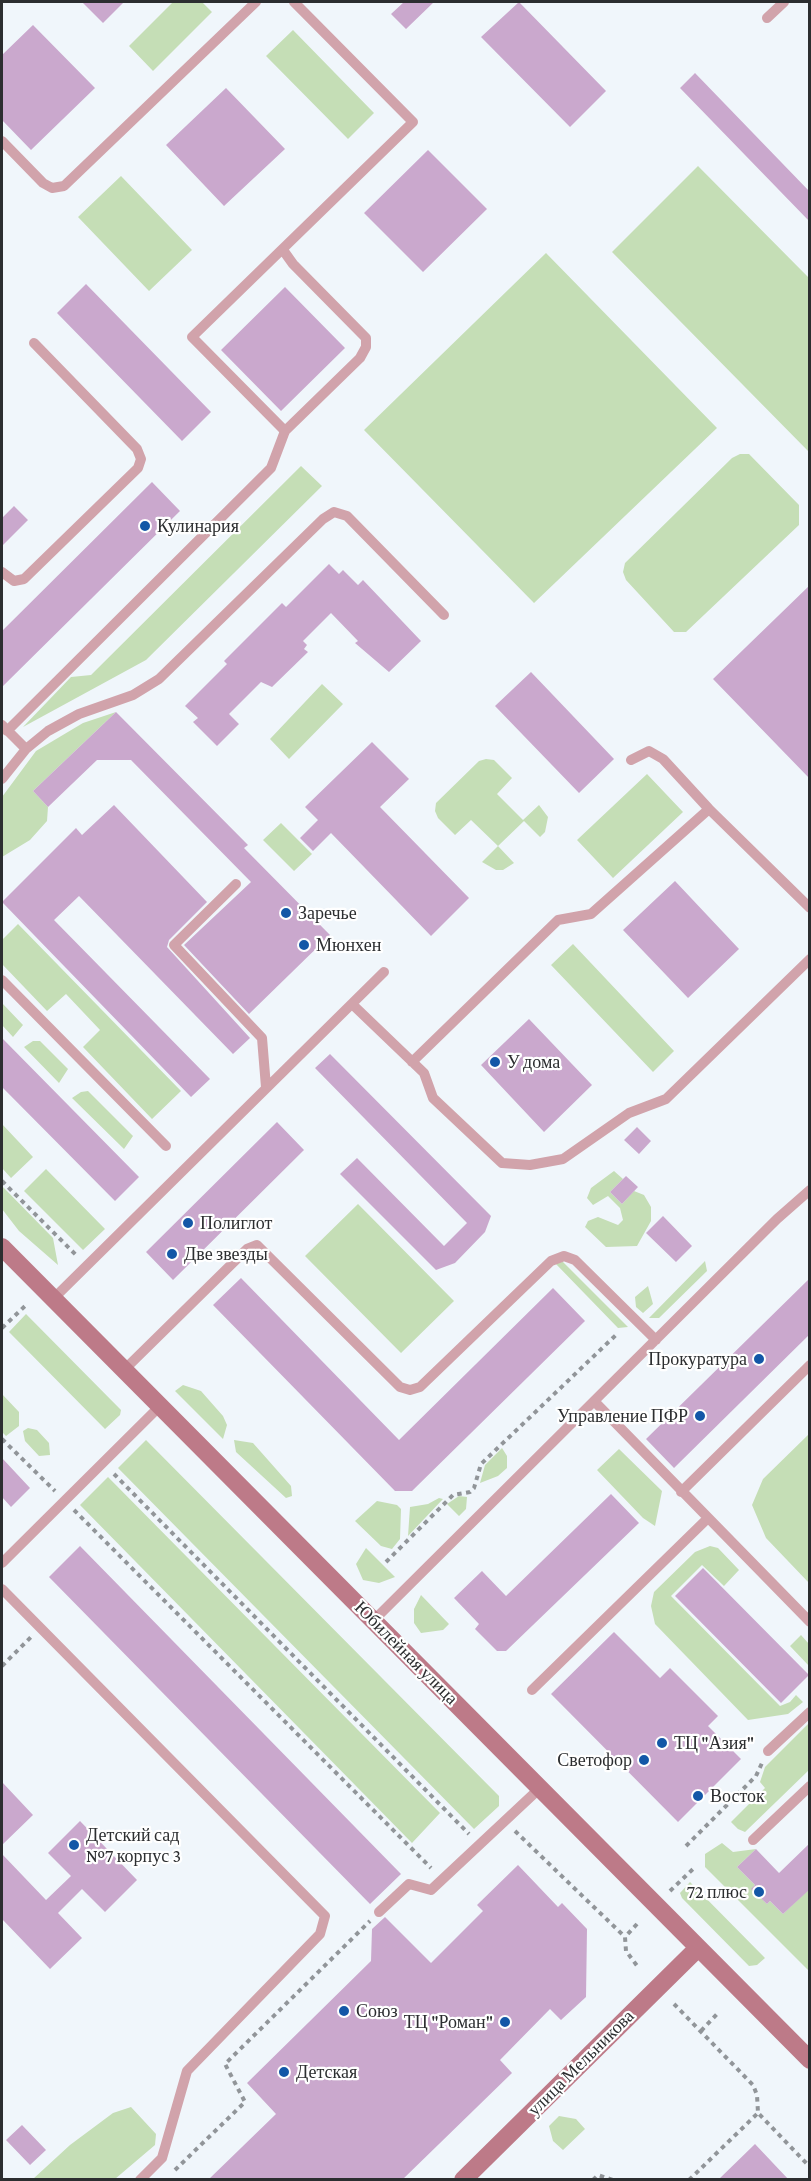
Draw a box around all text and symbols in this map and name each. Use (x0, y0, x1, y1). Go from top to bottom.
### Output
place label: Кулинария (157, 515, 239, 537)
marker: Кулинария (138, 519, 152, 533)
place label: Заречье (298, 902, 357, 924)
marker: Заречье (279, 906, 293, 920)
place label: Мюнхен (316, 934, 381, 956)
marker: Мюнхен (297, 938, 311, 952)
place label: У дома (507, 1051, 560, 1073)
marker: У дома (488, 1055, 502, 1069)
place label: Полиглот (200, 1212, 272, 1234)
marker: Полиглот (181, 1216, 195, 1230)
place label: Две звезды (184, 1243, 268, 1265)
marker: Две звезды (165, 1247, 179, 1261)
place label: Прокуратура (648, 1348, 747, 1370)
marker: Прокуратура (752, 1352, 766, 1366)
place label: Управление ПФР (557, 1405, 688, 1427)
marker: Управление ПФР (693, 1409, 707, 1423)
street label: Юбилейная улица (350, 1597, 462, 1709)
place label: ТЦ "Азия" (674, 1732, 754, 1754)
marker: ТЦ "Азия" (655, 1736, 669, 1750)
place label: Светофор (557, 1749, 632, 1771)
marker: Светофор (637, 1753, 651, 1767)
place label: Восток (710, 1785, 765, 1807)
marker: Восток (691, 1789, 705, 1803)
place label: Детский сад №7 корпус 3 (86, 1824, 181, 1866)
marker: Детский сад №7 корпус 3 (67, 1838, 81, 1852)
place label: 72 плюс (687, 1881, 747, 1903)
marker: 72 плюс (752, 1885, 766, 1899)
place label: Союз (356, 2000, 398, 2022)
marker: Союз (337, 2004, 351, 2018)
street label: улица Мельникова (523, 2005, 639, 2121)
place label: ТЦ "Роман" (404, 2011, 493, 2033)
marker: ТЦ "Роман" (498, 2015, 512, 2029)
place label: Детская (296, 2061, 357, 2083)
marker: Детская (277, 2065, 291, 2079)

